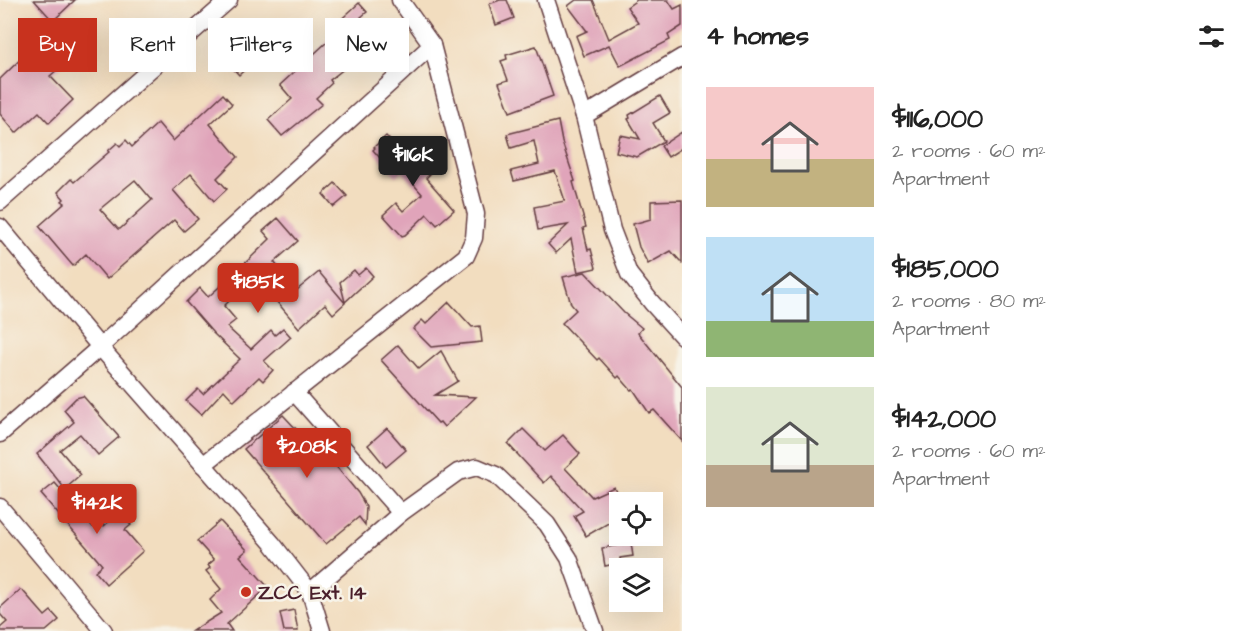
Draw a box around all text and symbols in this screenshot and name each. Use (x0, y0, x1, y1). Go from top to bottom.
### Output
chip: Buy (18, 18, 97, 72)
chip: Rent (109, 18, 196, 72)
chip: Filters (208, 18, 313, 72)
chip: New (325, 18, 409, 72)
text: 4 homes (706, 18, 809, 54)
icon: filters (1195, 20, 1228, 53)
text: $116,000 (892, 101, 983, 137)
icon: home (754, 111, 826, 183)
pin: $116K (371, 136, 455, 187)
text: 2 rooms · 60 m² (892, 137, 1046, 165)
text: $116K (393, 141, 433, 169)
text: Apartment (892, 165, 990, 193)
text: $185,000 (892, 251, 999, 287)
icon: home (754, 261, 826, 333)
pin: $185K (216, 263, 300, 314)
text: $185K (232, 268, 284, 296)
text: 2 rooms · 80 m² (892, 287, 1046, 315)
text: Apartment (892, 315, 990, 343)
text: $142,000 (892, 401, 996, 437)
icon: home (754, 411, 826, 483)
pin: $208K (265, 428, 349, 479)
text: $208K (277, 433, 337, 461)
text: 2 rooms · 60 m² (892, 437, 1046, 465)
text: Apartment (892, 465, 990, 493)
pin: $142K (55, 484, 139, 535)
text: $142K (72, 489, 122, 517)
map controls (609, 492, 663, 612)
button: locate (609, 492, 663, 546)
button: layers (609, 558, 663, 612)
place label: ZCC Ext. 14 (258, 579, 367, 607)
marker: ZCC Ext. 14 (239, 585, 253, 599)

